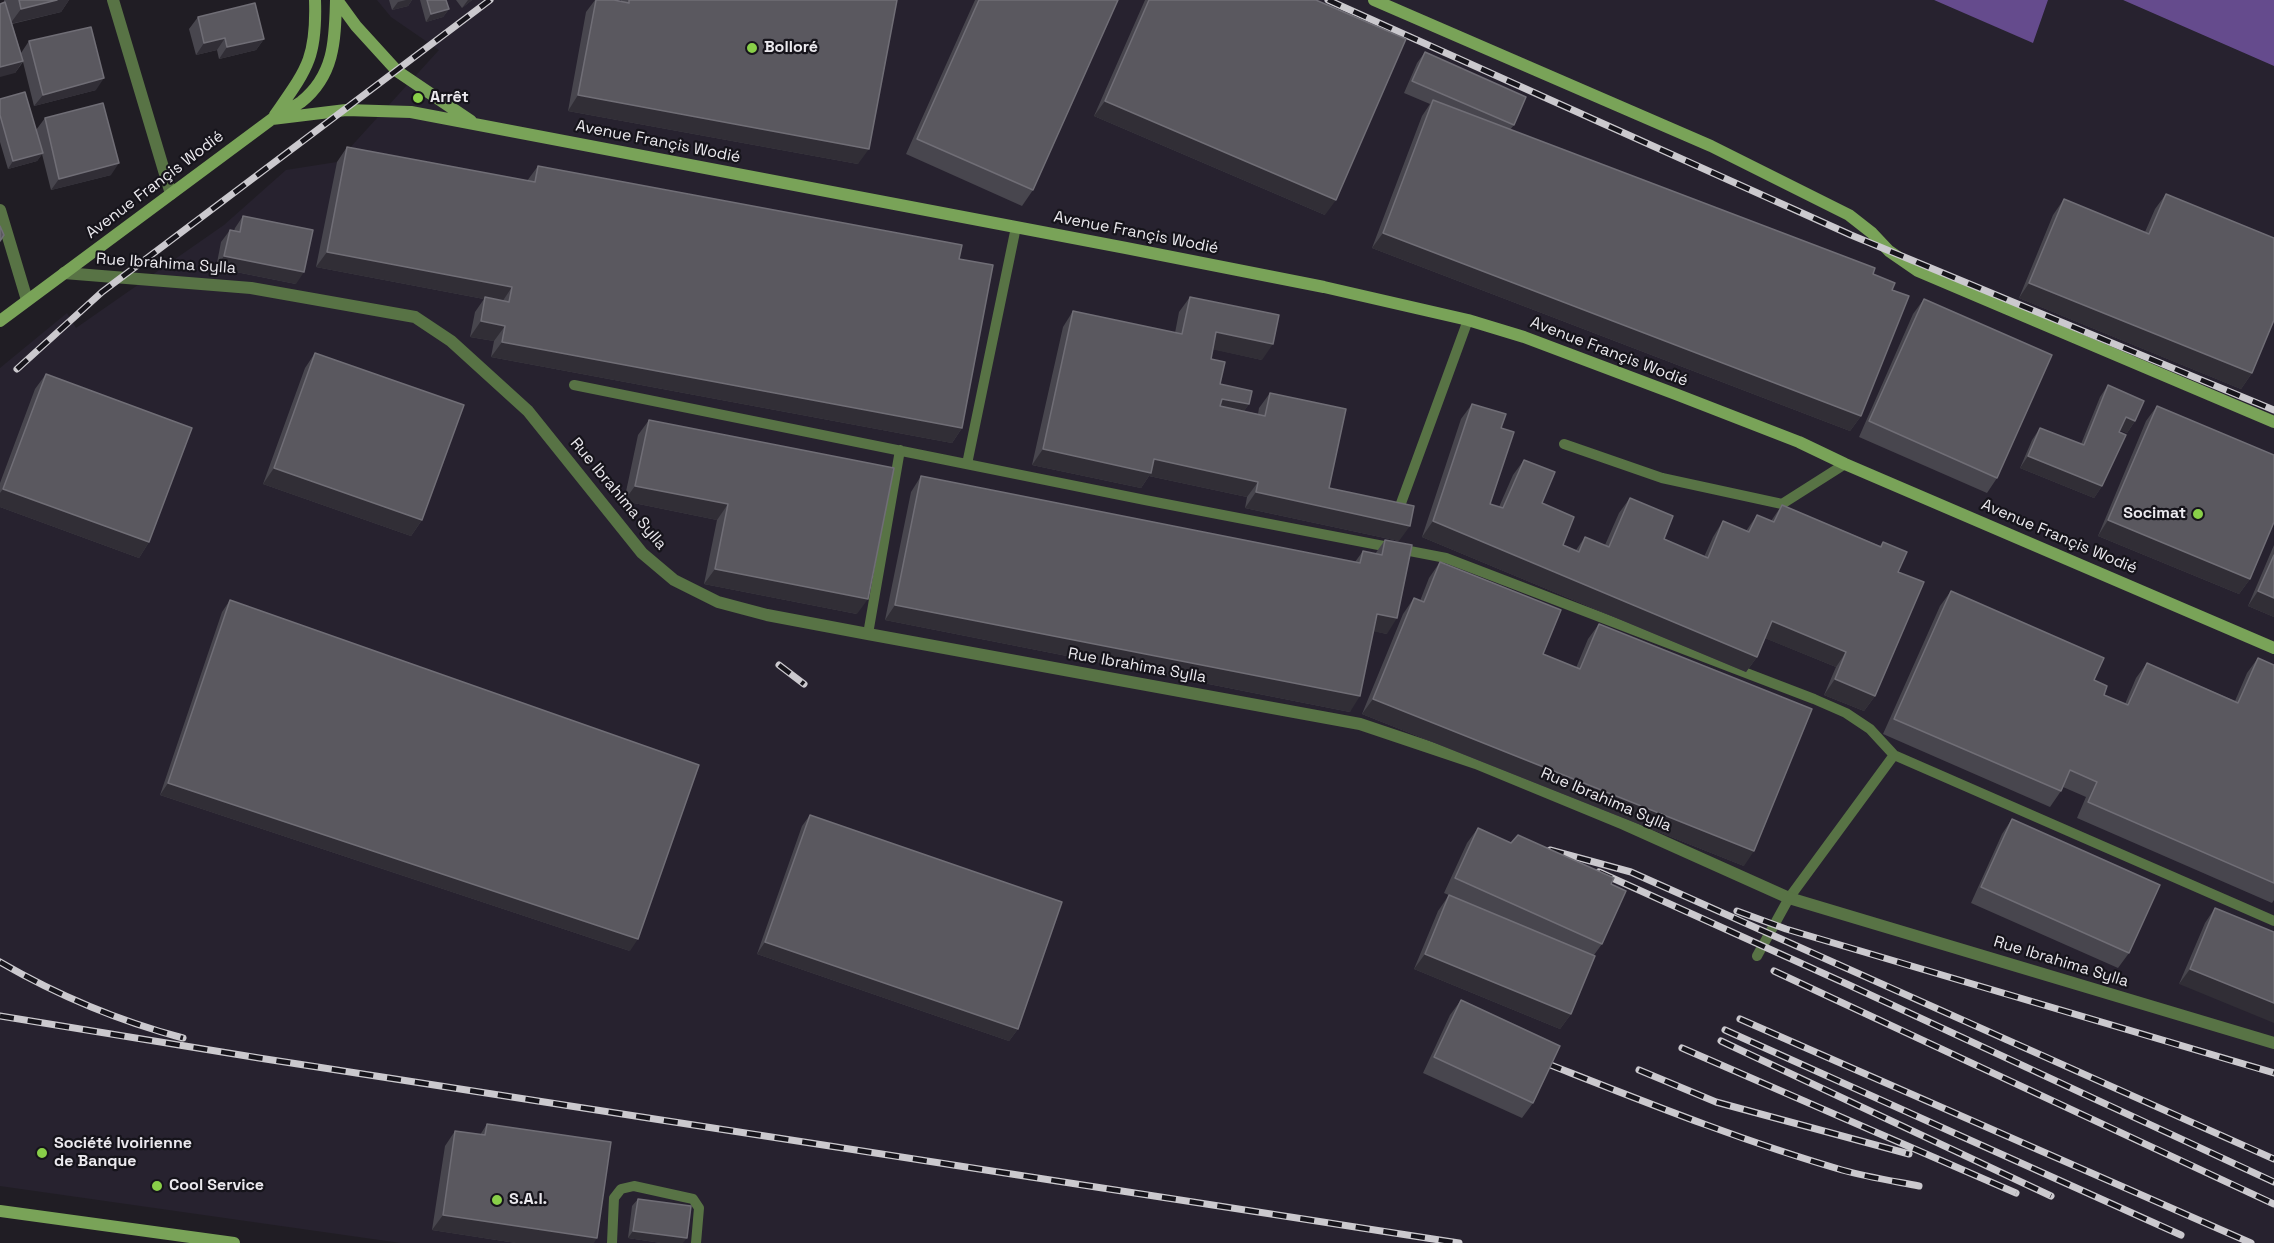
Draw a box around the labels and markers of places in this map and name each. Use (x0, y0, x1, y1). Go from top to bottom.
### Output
place label: Bolloré (764, 38, 818, 58)
marker: Bolloré (745, 41, 759, 55)
place label: Arrêt (430, 88, 469, 108)
marker: Arrêt (411, 91, 425, 105)
place label: Socimat (2123, 504, 2186, 524)
marker: Socimat (2191, 507, 2205, 521)
place label: Société Ivoirienne de Banque (54, 1134, 192, 1172)
marker: Société Ivoirienne de Banque (35, 1146, 49, 1160)
place label: Cool Service (169, 1176, 264, 1196)
marker: Cool Service (150, 1179, 164, 1193)
place label: S.A.I. (509, 1190, 547, 1210)
marker: S.A.I. (490, 1193, 504, 1207)

